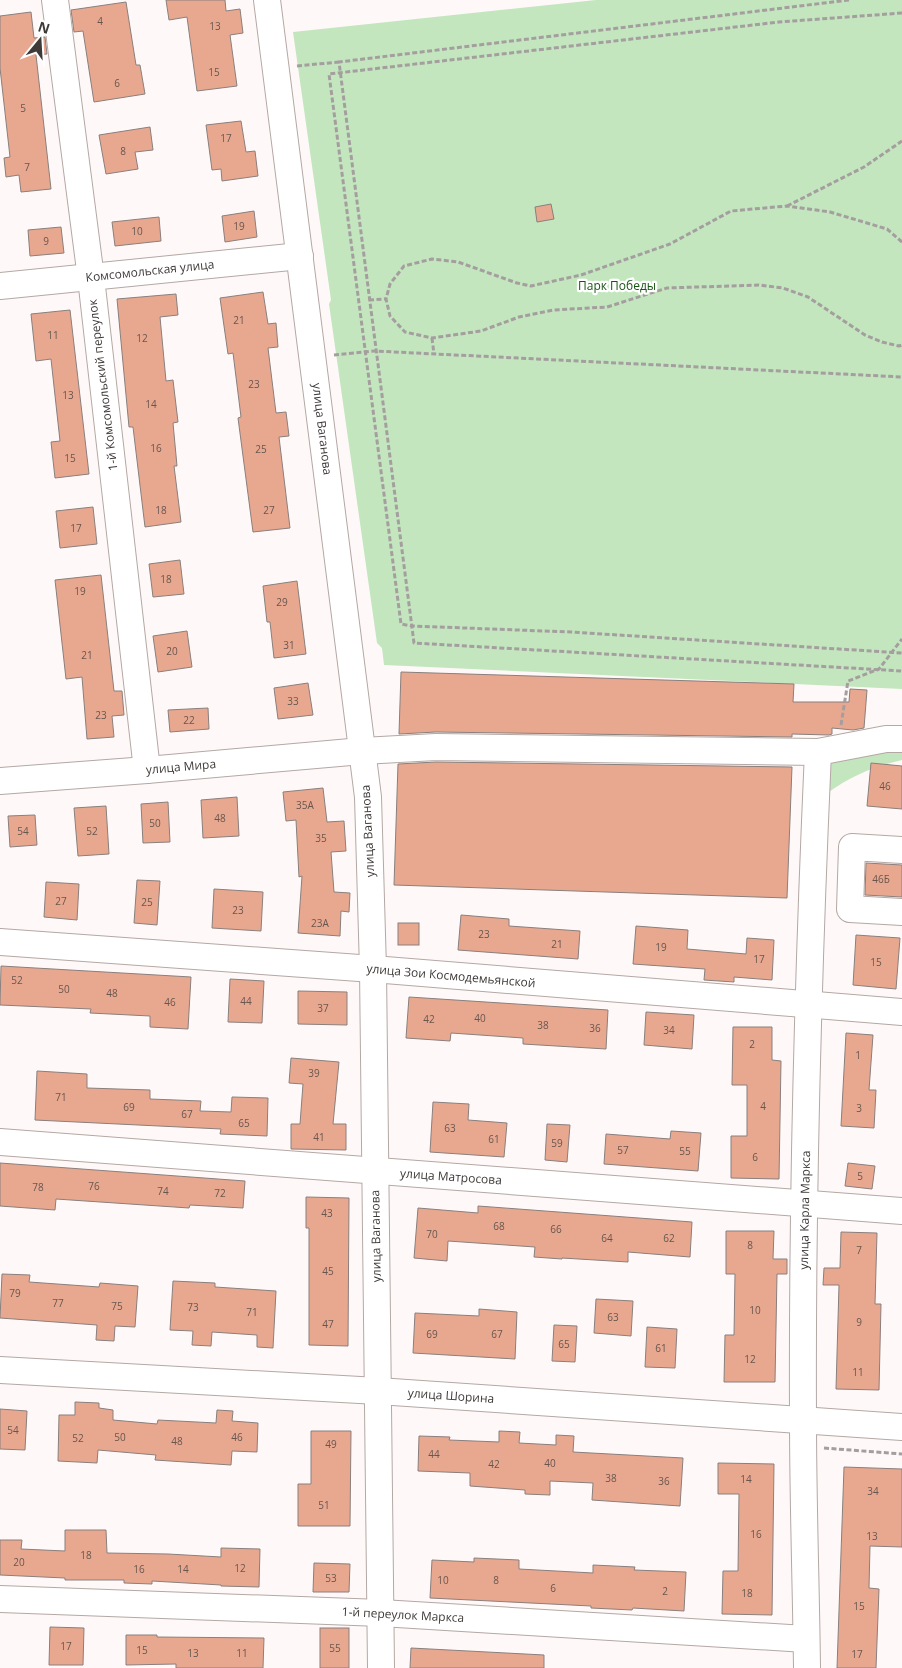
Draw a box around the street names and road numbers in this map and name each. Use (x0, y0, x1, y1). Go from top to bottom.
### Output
street label: Комсомольская улица (85, 255, 215, 286)
street label: 1-й Комсомольский переулок (83, 298, 121, 472)
street label: улица Ваганова (308, 382, 337, 476)
street label: улица Мира (145, 755, 217, 778)
street label: улица Ваганова (357, 784, 378, 878)
street label: улица Зои Космодемьянской (366, 960, 536, 991)
street label: улица Карла Маркса (795, 1150, 814, 1270)
street label: улица Матросова (400, 1164, 503, 1189)
street label: улица Ваганова (366, 1190, 385, 1282)
street label: улица Шорина (407, 1384, 495, 1407)
street label: 1-й переулок Маркса (341, 1603, 465, 1626)

